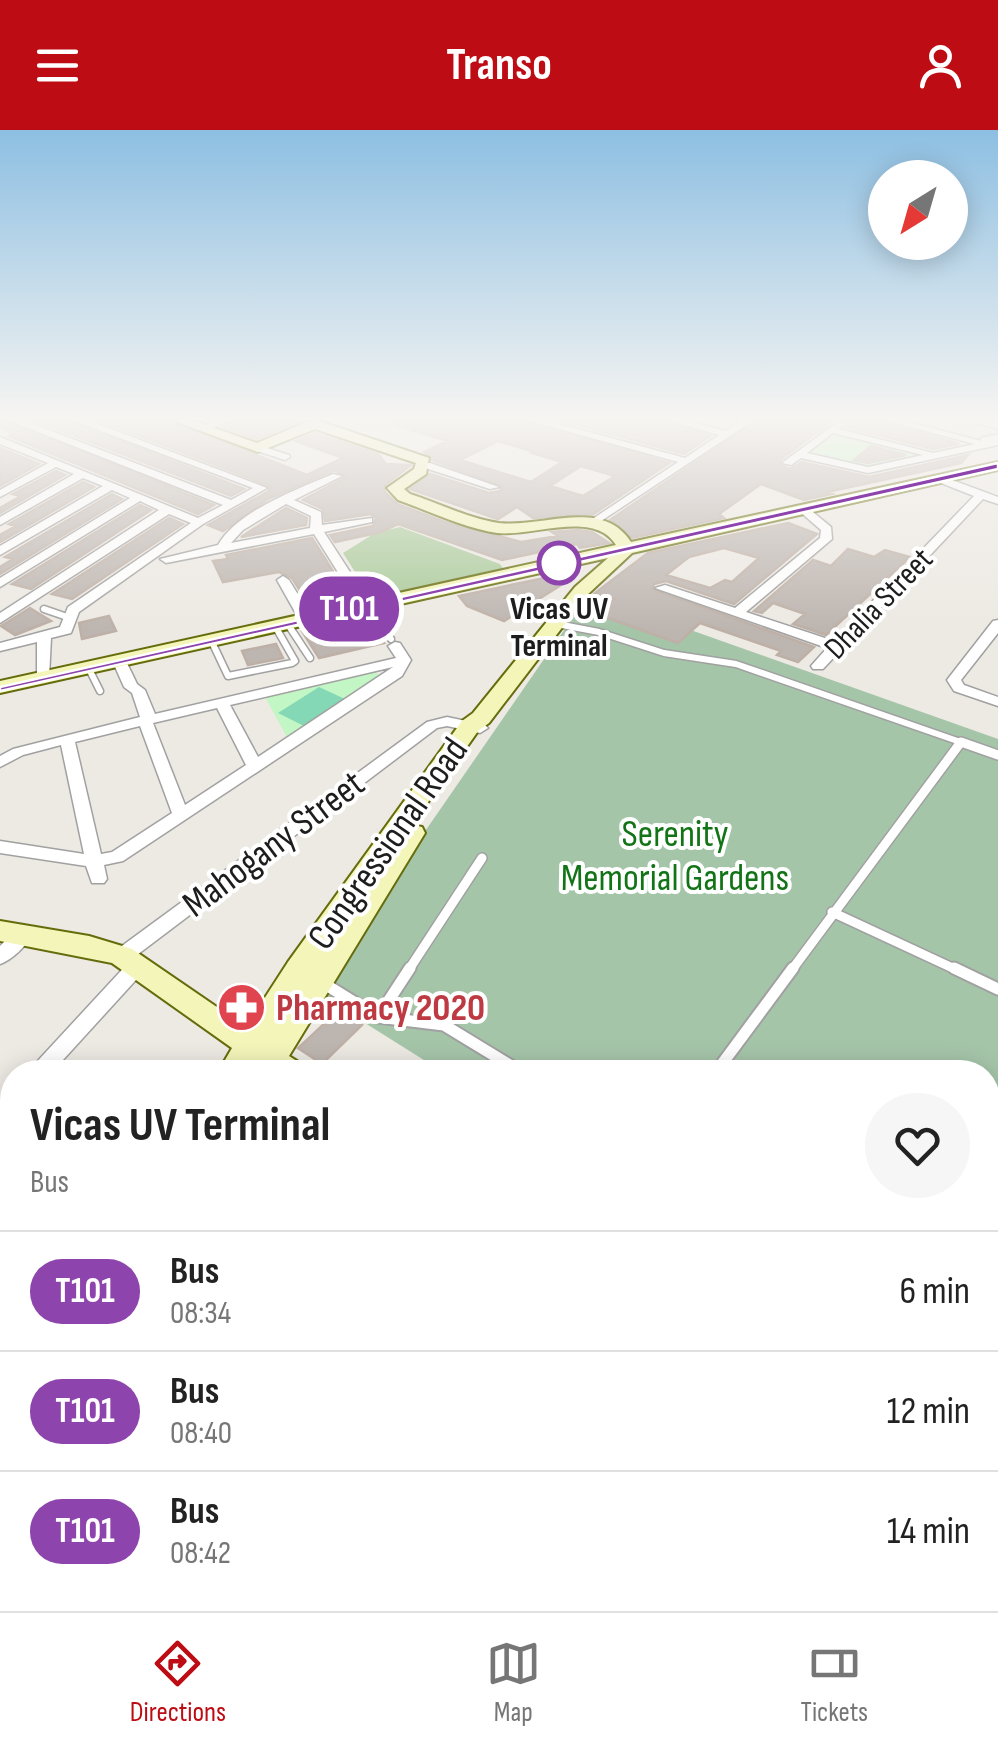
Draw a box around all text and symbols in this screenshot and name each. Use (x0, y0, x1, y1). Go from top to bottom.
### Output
icon: menu (30, 38, 85, 93)
text: Transo (446, 38, 552, 93)
icon: person (913, 38, 968, 93)
north arrow (868, 160, 968, 260)
map controls (868, 160, 968, 260)
street label: Dhalia Street (817, 540, 941, 668)
marker: Vicas UV Terminal (538, 542, 580, 584)
line badge: T101 (279, 576, 419, 642)
text: T101 (319, 588, 379, 631)
place label: Vicas UV Terminal (510, 590, 608, 666)
street label: Congressional Road (299, 729, 478, 958)
street label: Mahogany Street (174, 761, 373, 927)
park label: Serenity Memorial Gardens (561, 812, 789, 901)
pharmacy icon: Pharmacy 2020 (215, 981, 267, 1033)
place label: Pharmacy 2020 (276, 986, 485, 1031)
button: heart (865, 1093, 970, 1198)
text: Vicas UV Terminal (30, 1097, 330, 1154)
text: Bus (30, 1163, 69, 1202)
text: Bus (170, 1249, 219, 1294)
text: 6 min (900, 1269, 970, 1314)
text: T101 (55, 1270, 115, 1313)
text: 08:34 (170, 1294, 231, 1333)
text: Bus (170, 1369, 219, 1414)
text: 12 min (887, 1389, 970, 1434)
text: T101 (55, 1390, 115, 1433)
text: 08:40 (170, 1414, 232, 1453)
text: Bus (170, 1489, 219, 1534)
text: 14 min (887, 1509, 970, 1554)
text: T101 (55, 1510, 115, 1553)
text: 08:42 (170, 1534, 231, 1573)
tab: Directions (130, 1636, 226, 1729)
tab: Map (486, 1636, 541, 1729)
tab: Tickets (801, 1636, 868, 1729)

